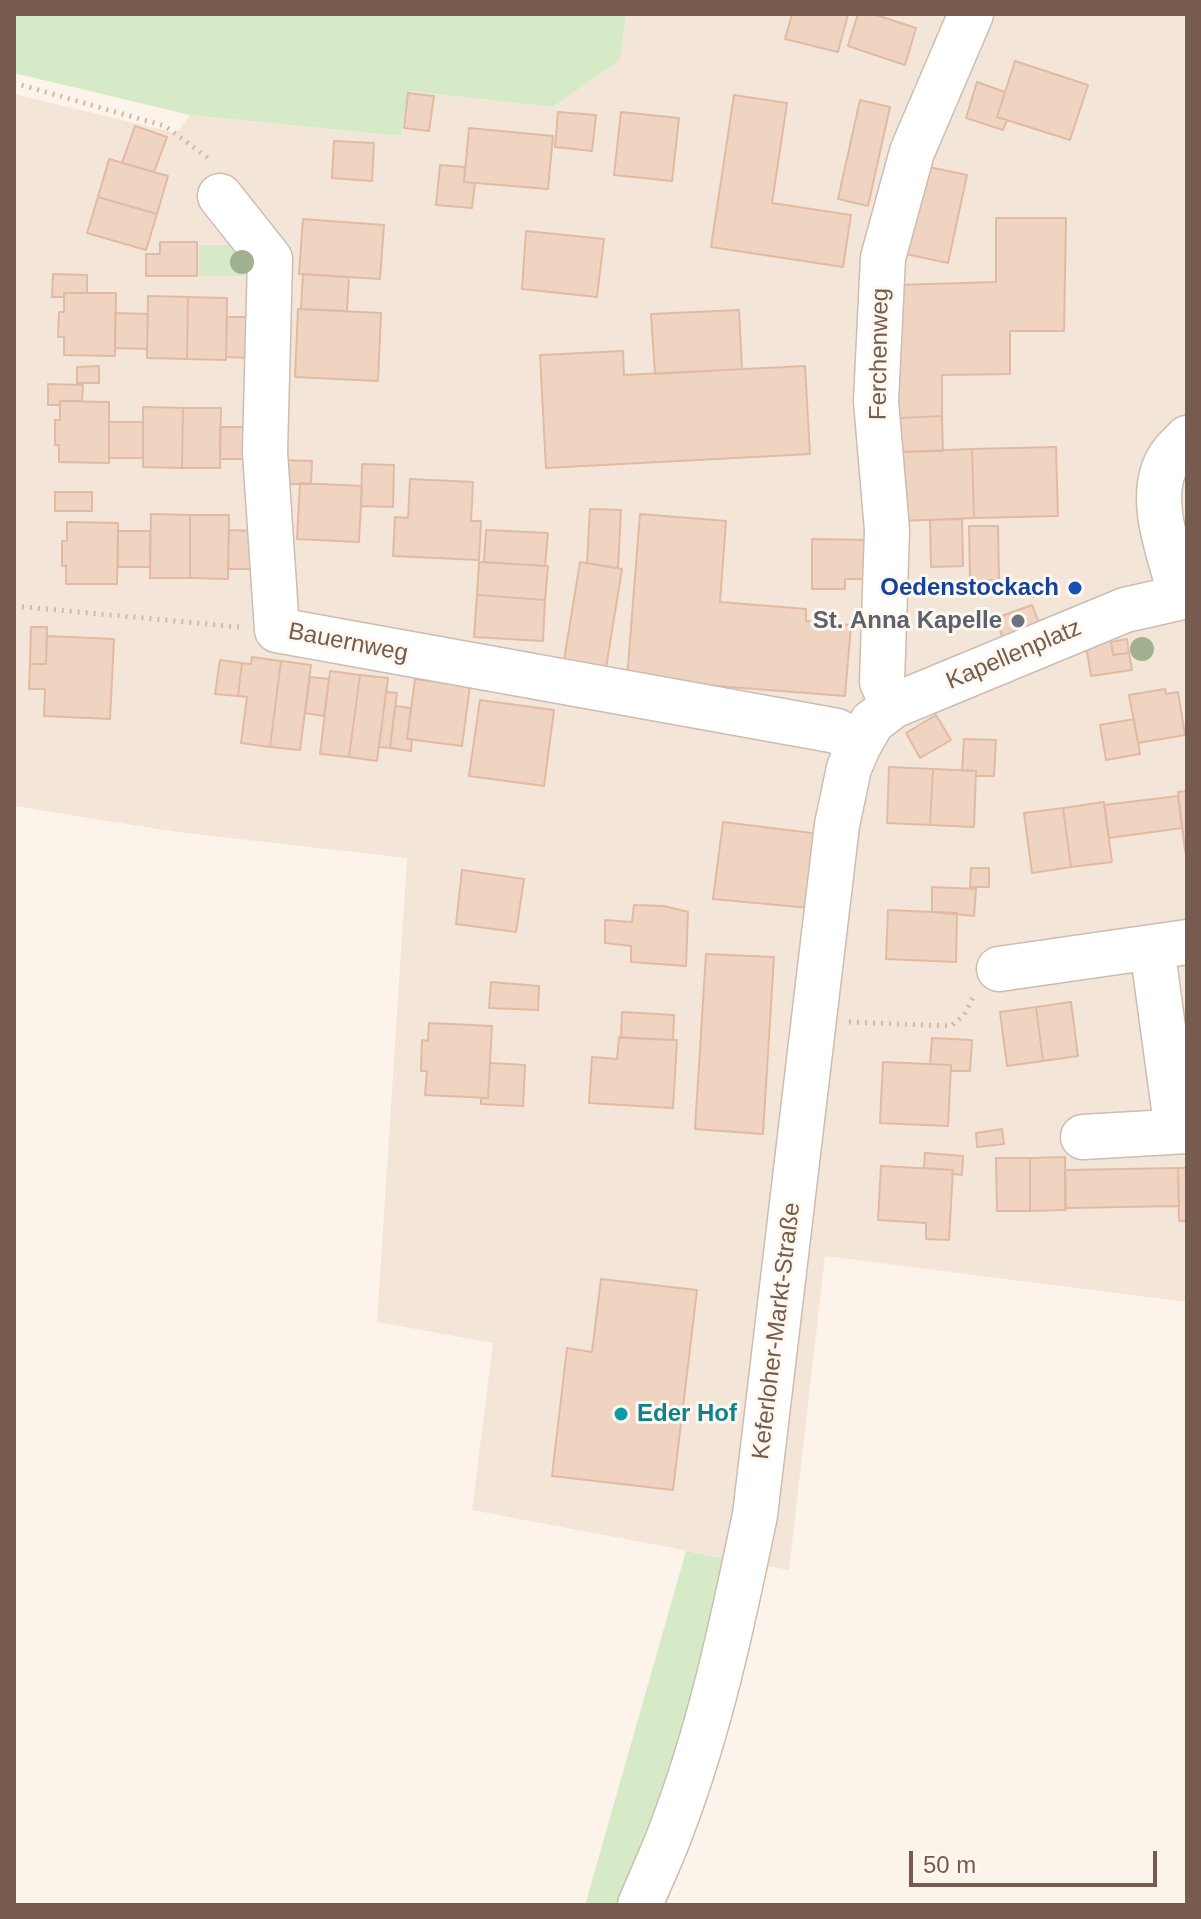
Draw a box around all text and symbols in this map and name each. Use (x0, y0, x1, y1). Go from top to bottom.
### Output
street label: Ferchenweg (864, 288, 896, 420)
place label: Oedenstockach (880, 574, 1059, 602)
marker: Oedenstockach (1066, 579, 1084, 597)
place label: St. Anna Kapelle (813, 607, 1002, 635)
marker: St. Anna Kapelle (1009, 612, 1027, 630)
street label: Kapellenplatz (942, 614, 1086, 696)
street label: Bauernweg (286, 617, 410, 669)
street label: Keferloher-Markt-Straße (747, 1201, 807, 1461)
place label: Eder Hof (637, 1400, 737, 1428)
marker: Eder Hof (612, 1405, 630, 1423)
scale bar (913, 1835, 1161, 1885)
text: 50 m (923, 1851, 976, 1878)

